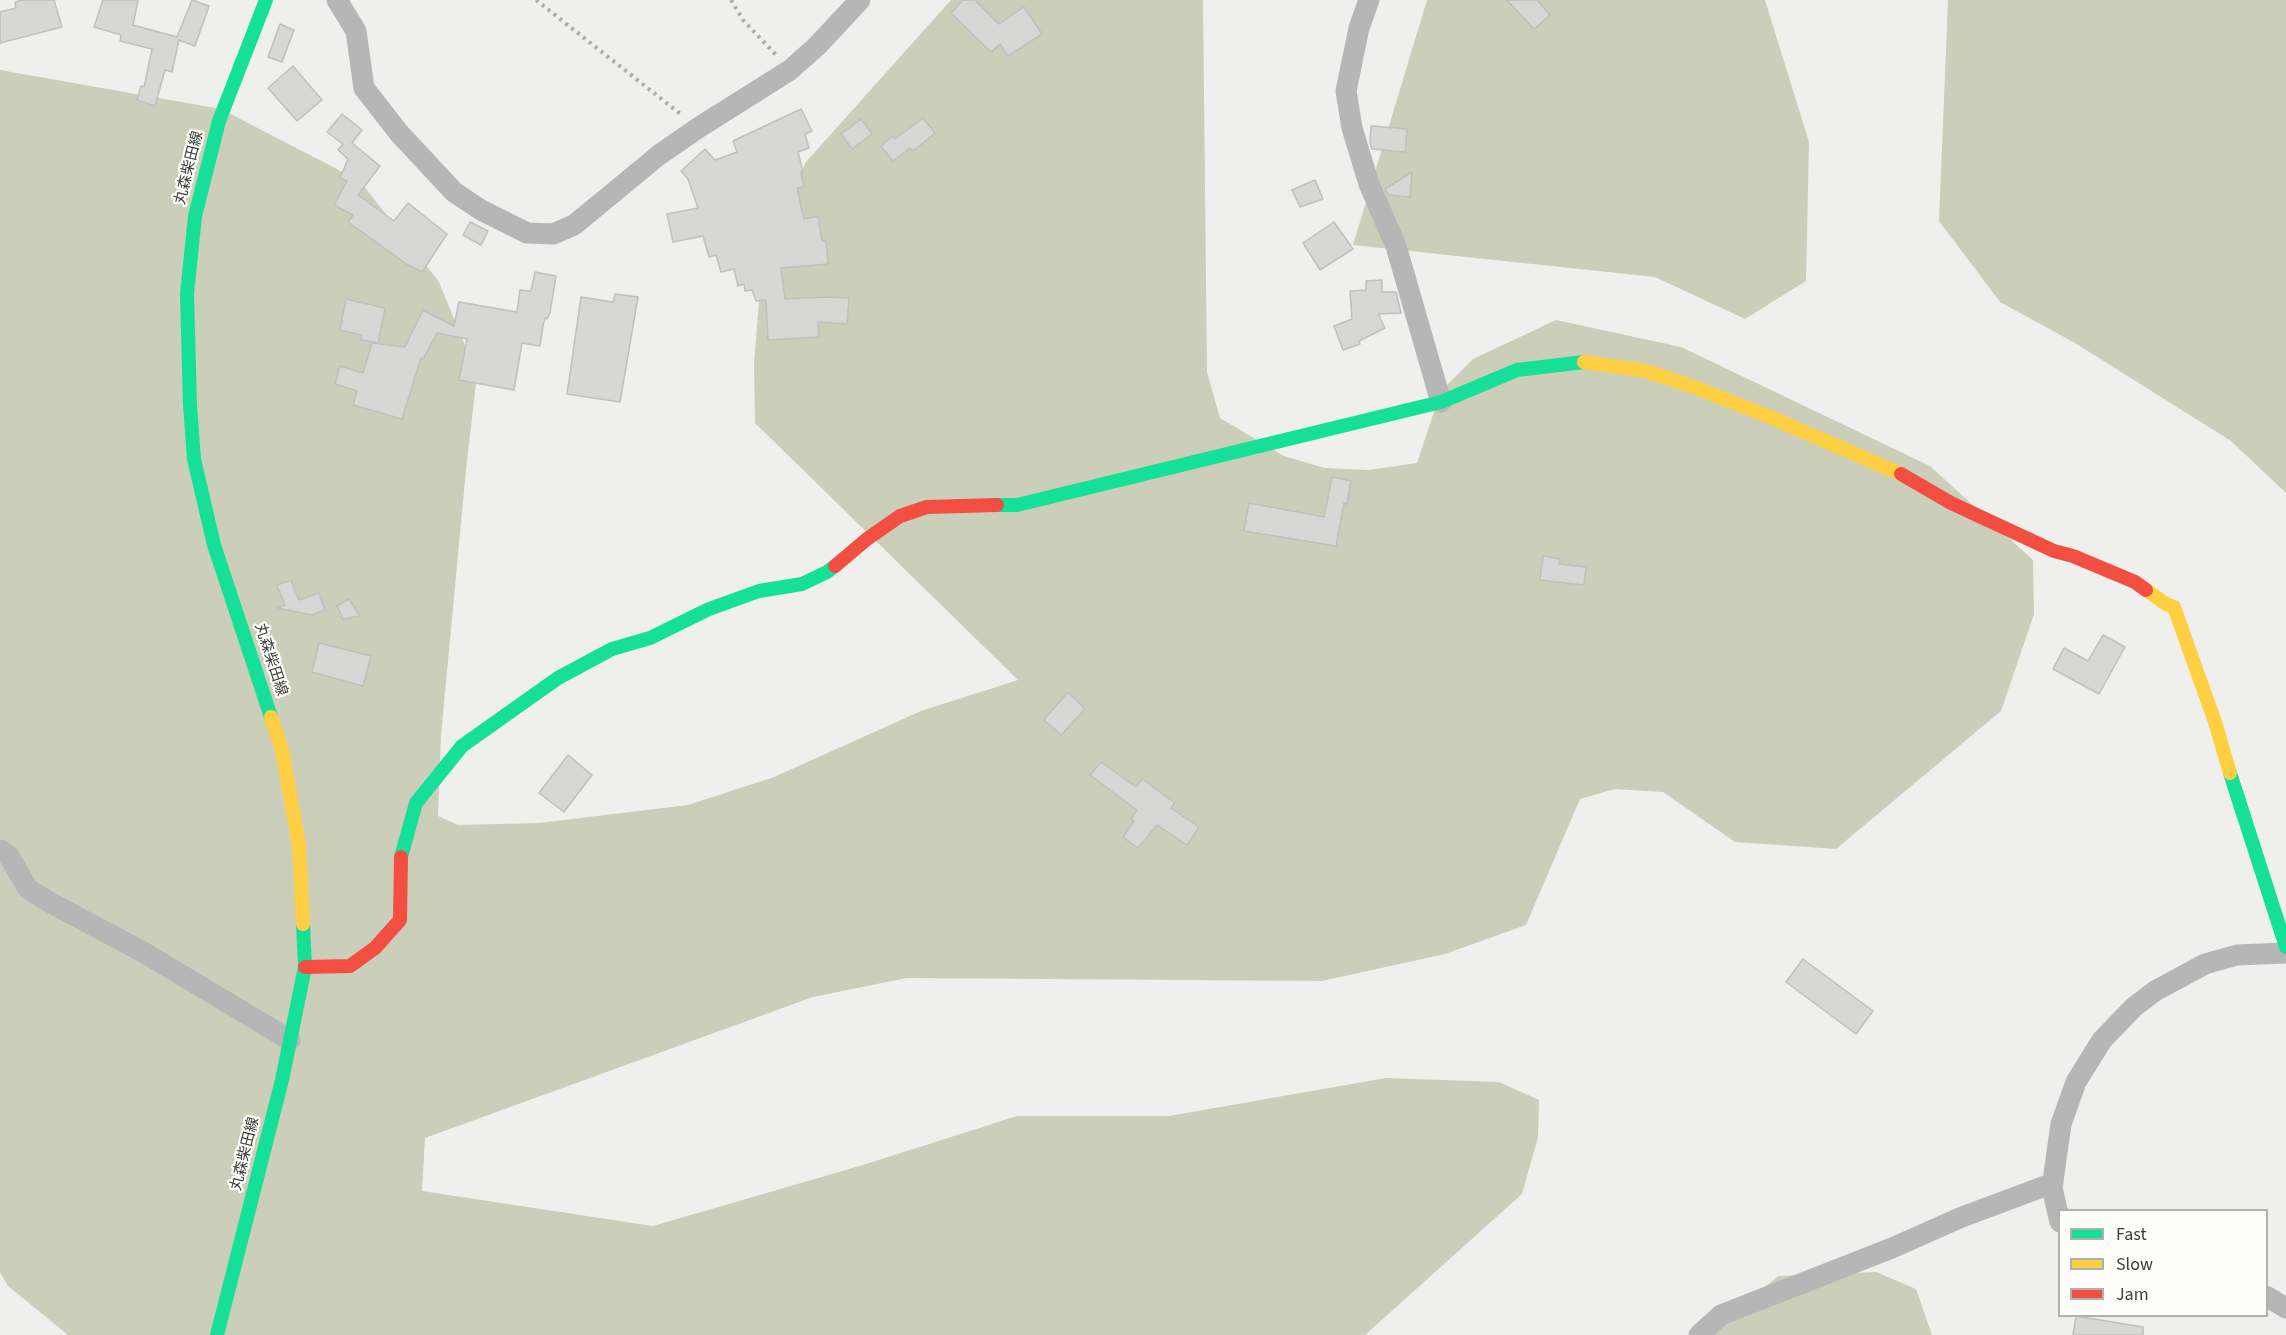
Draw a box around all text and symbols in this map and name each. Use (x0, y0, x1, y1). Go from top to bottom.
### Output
street label: 丸森柴田線 (172, 129, 208, 207)
street label: 丸森柴田線 (250, 622, 290, 698)
street label: 丸森柴田線 (228, 1115, 264, 1193)
legend (2058, 1209, 2268, 1317)
text: Fast (2116, 1222, 2147, 1247)
text: Slow (2116, 1252, 2153, 1277)
text: Jam (2116, 1282, 2149, 1307)

